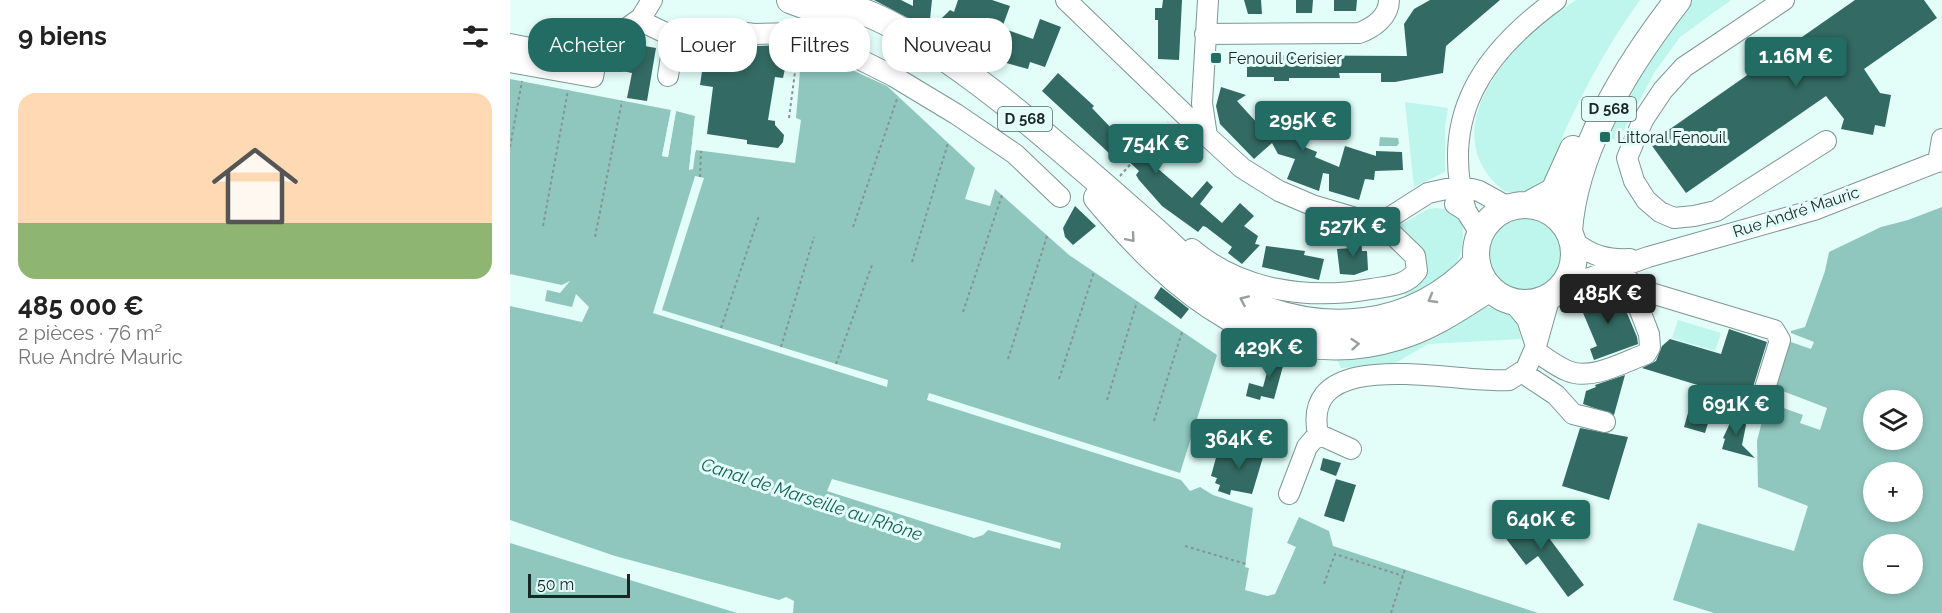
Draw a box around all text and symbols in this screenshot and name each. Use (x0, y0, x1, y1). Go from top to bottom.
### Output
chip: Acheter (528, 18, 646, 72)
chip: Louer (658, 18, 757, 72)
chip: Filtres (769, 18, 870, 72)
chip: Nouveau (882, 18, 1012, 72)
icon: filters (459, 20, 492, 53)
text: 9 biens (18, 21, 107, 51)
pin: 1.16M € (1741, 37, 1851, 88)
text: 1.16M € (1759, 44, 1833, 68)
place label: Fenouil Cerisier (1228, 49, 1342, 68)
marker: Fenouil Cerisier (1209, 51, 1223, 65)
road number: D 568 (1582, 97, 1636, 121)
pin: 295K € (1254, 101, 1352, 152)
road number: D 568 (998, 107, 1052, 131)
text: 295K € (1269, 108, 1337, 132)
pin: 754K € (1107, 124, 1205, 175)
place label: Littoral Fenouil (1617, 128, 1727, 147)
marker: Littoral Fenouil (1598, 130, 1612, 144)
text: 754K € (1122, 131, 1190, 155)
icon: home (201, 132, 309, 240)
street label: Rue André Mauric (1730, 183, 1862, 241)
pin: 527K € (1304, 207, 1402, 258)
text: 527K € (1319, 214, 1387, 238)
one-way arrow (1124, 231, 1135, 242)
pin: 485K € (1559, 274, 1657, 325)
text: 485K € (1574, 281, 1642, 305)
text: 485 000 € (18, 291, 144, 321)
one-way arrow (1427, 292, 1438, 303)
one-way arrow (1240, 295, 1251, 307)
text: 2 pièces · 76 m² (18, 321, 162, 345)
pin: 429K € (1220, 328, 1318, 379)
text: 429K € (1235, 335, 1303, 359)
one-way arrow (1350, 338, 1359, 351)
text: Rue André Mauric (18, 345, 183, 369)
pin: 691K € (1687, 385, 1785, 436)
map controls (1863, 390, 1923, 594)
button: layers (1863, 390, 1923, 450)
text: 691K € (1702, 392, 1770, 416)
pin: 364K € (1190, 419, 1288, 470)
text: 364K € (1205, 426, 1273, 450)
water label: Canal de Marseille au Rhône (699, 453, 925, 545)
button: + (1863, 462, 1923, 522)
pin: 640K € (1492, 500, 1590, 551)
text: 640K € (1506, 507, 1576, 531)
button: − (1863, 534, 1923, 594)
scale bar (528, 571, 630, 598)
text: 50 m (537, 575, 574, 594)

